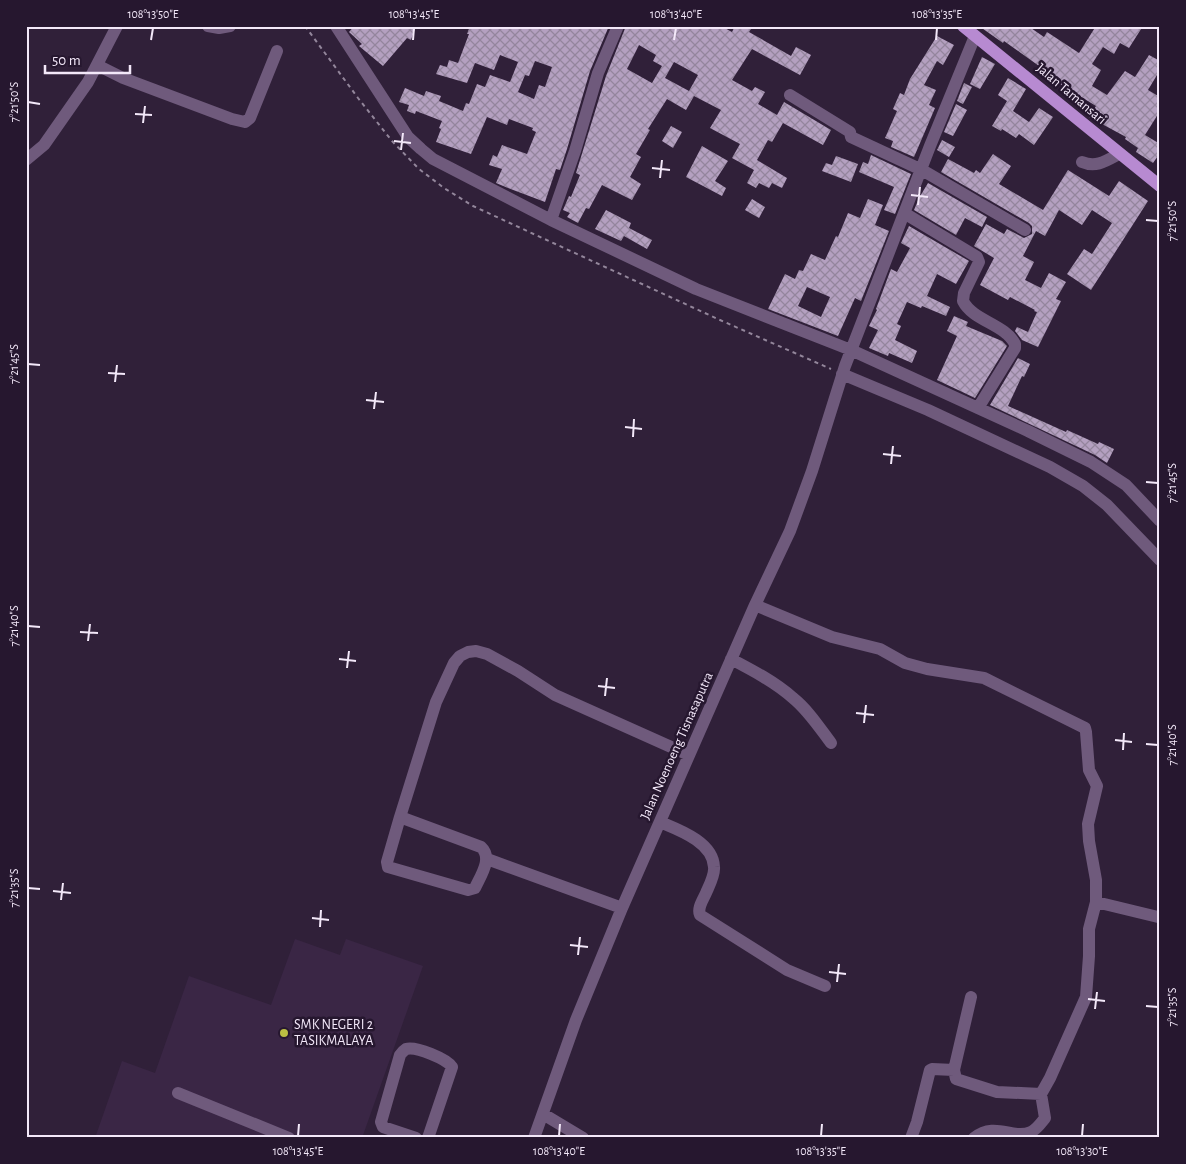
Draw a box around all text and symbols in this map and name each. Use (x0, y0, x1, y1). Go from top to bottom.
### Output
text: 108°13'50"E (127, 8, 179, 20)
text: 108°13'45"E (389, 8, 440, 20)
text: 108°13'40"E (650, 8, 702, 20)
text: 108°13'35"E (912, 8, 962, 20)
scale bar (45, 42, 130, 74)
text: 50 m (52, 53, 81, 68)
street label: Jalan Tamansari (1033, 61, 1109, 127)
text: 7°21'50"S (8, 81, 20, 122)
text: 7°21'50"S (1166, 200, 1178, 241)
text: 7°21'45"S (8, 344, 20, 384)
text: 7°21'45"S (1166, 463, 1178, 503)
text: 7°21'40"S (8, 605, 20, 647)
street label: Jalan Noenoeng Tisnasaputra (638, 670, 716, 822)
text: 7°21'40"S (1166, 724, 1178, 766)
text: 7°21'35"S (8, 868, 20, 908)
text: 7°21'35"S (1166, 987, 1178, 1027)
place label: SMK NEGERI 2 TASIKMALAYA (294, 1018, 373, 1048)
marker: SMK NEGERI 2 TASIKMALAYA (278, 1027, 290, 1039)
text: 108°13'45"E (273, 1145, 324, 1157)
text: 108°13'40"E (533, 1145, 585, 1157)
text: 108°13'35"E (796, 1145, 846, 1157)
text: 108°13'30"E (1056, 1145, 1108, 1157)

